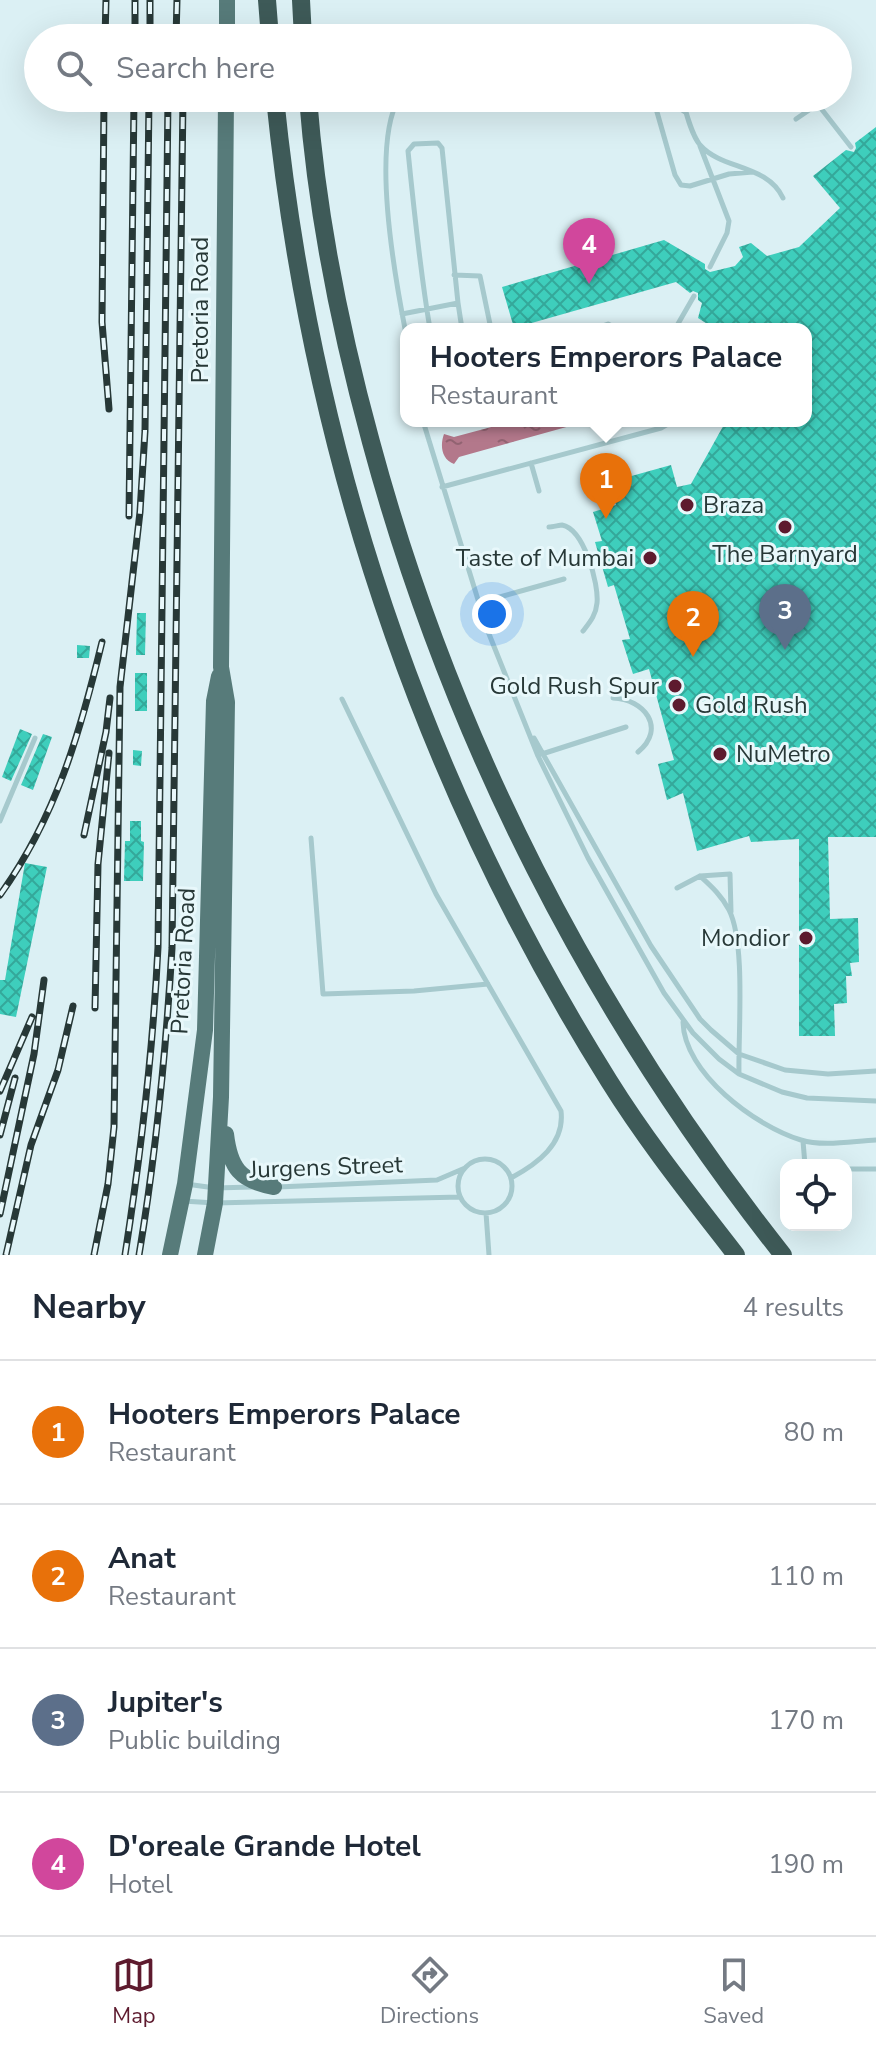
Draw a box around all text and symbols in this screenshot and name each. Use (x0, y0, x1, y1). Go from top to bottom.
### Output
search box (24, 24, 852, 112)
icon: search (52, 46, 96, 90)
text: Search here (116, 48, 275, 89)
pin: 4 (563, 218, 615, 284)
street label: Pretoria Road (184, 237, 216, 383)
popup (400, 323, 812, 427)
text: Hooters Emperors Palace (430, 337, 782, 378)
text: Restaurant (430, 378, 557, 413)
pin: 1 (580, 453, 632, 519)
place label: Braza (703, 489, 764, 521)
marker: Braza (678, 496, 696, 514)
marker: The Barnyard (776, 518, 794, 536)
place label: The Barnyard (712, 538, 858, 570)
place label: Taste of Mumbai (456, 542, 634, 574)
marker: Taste of Mumbai (641, 549, 659, 567)
pin: 3 (759, 584, 811, 650)
pin: 2 (667, 591, 719, 657)
your location (472, 594, 512, 634)
place label: Gold Rush Spur (489, 670, 659, 702)
marker: Gold Rush Spur (666, 677, 684, 695)
place label: Gold Rush (695, 689, 808, 721)
marker: Gold Rush (670, 696, 688, 714)
place label: NuMetro (736, 738, 831, 770)
marker: NuMetro (711, 745, 729, 763)
street label: Pretoria Road (163, 887, 203, 1035)
place label: Mondior (701, 922, 790, 954)
marker: Mondior (797, 929, 815, 947)
street label: Jurgens Street (248, 1148, 404, 1186)
map controls (780, 1159, 852, 1231)
button: locate (780, 1159, 852, 1231)
text: Nearby (32, 1284, 146, 1330)
text: 4 results (743, 1290, 844, 1325)
text: Hooters Emperors Palace (108, 1394, 461, 1435)
text: 1 (50, 1415, 66, 1450)
text: 80 m (784, 1415, 844, 1450)
text: Restaurant (108, 1435, 236, 1470)
text: Anat (108, 1538, 176, 1579)
text: 2 (50, 1559, 66, 1594)
text: 110 m (768, 1559, 844, 1594)
text: Restaurant (108, 1579, 236, 1614)
text: Jupiter's (108, 1682, 223, 1723)
text: 3 (50, 1703, 66, 1738)
text: 170 m (768, 1703, 844, 1738)
text: Public building (108, 1723, 281, 1758)
text: D'oreale Grande Hotel (108, 1826, 421, 1867)
text: 4 (50, 1847, 66, 1882)
text: 190 m (768, 1847, 844, 1882)
text: Hotel (108, 1867, 173, 1902)
tab: Map (112, 1953, 156, 2031)
tab: Directions (380, 1953, 479, 2031)
tab: Saved (703, 1953, 764, 2031)

